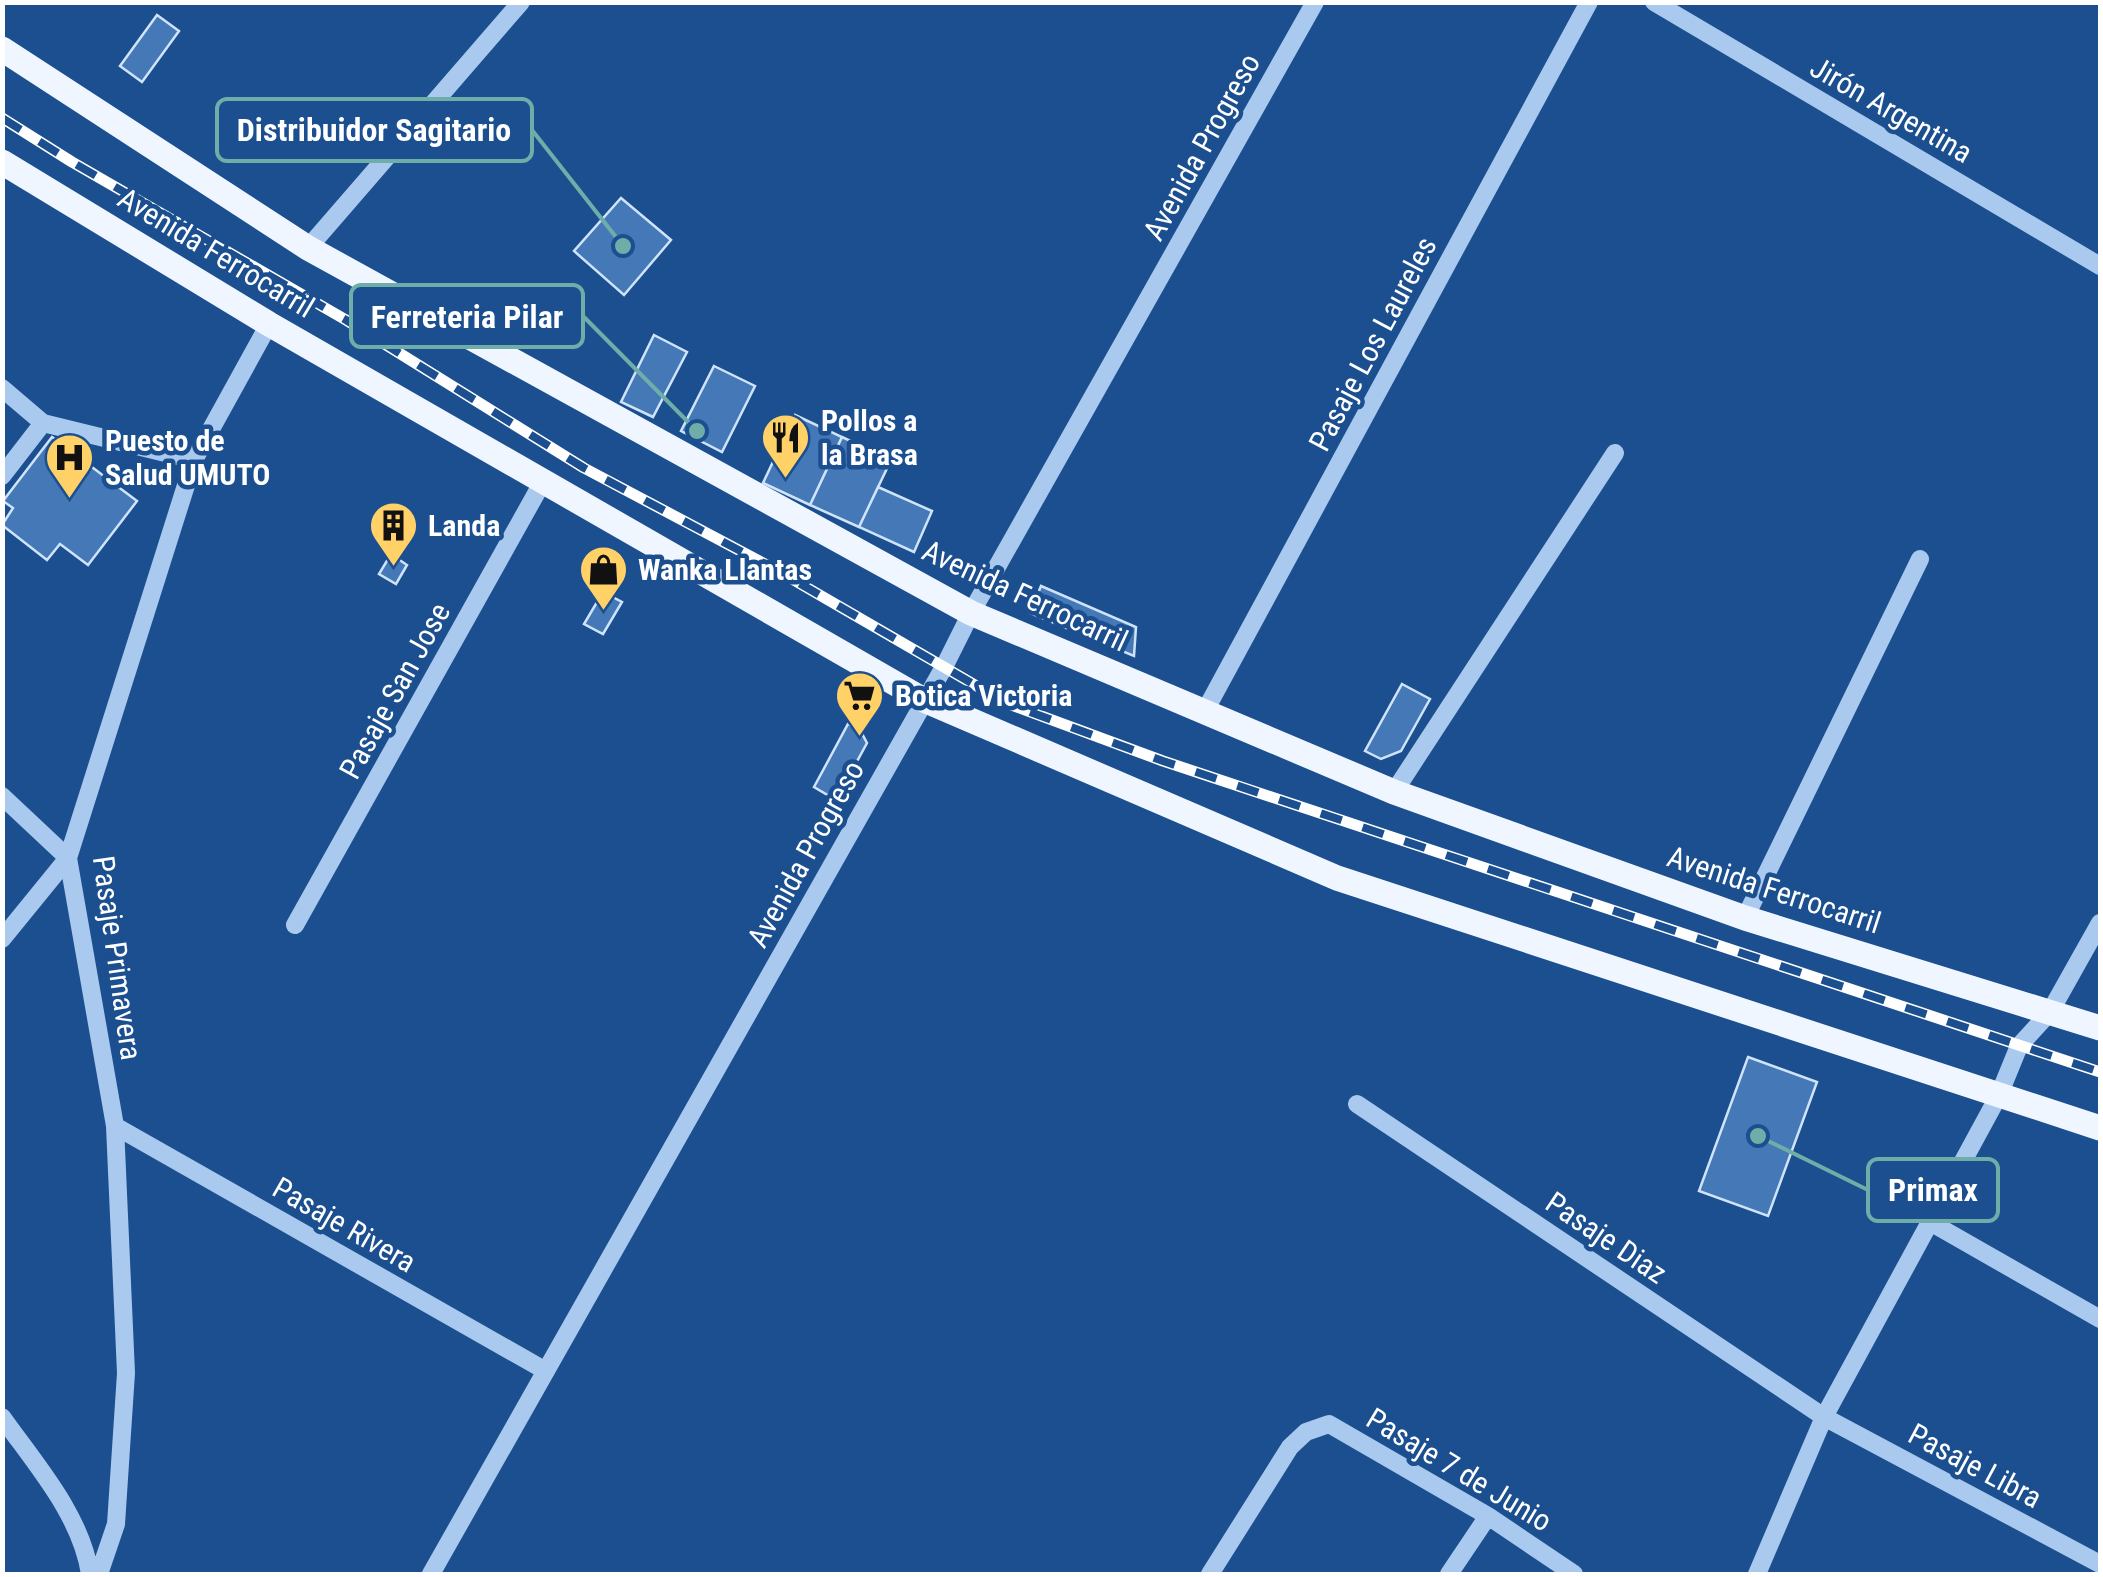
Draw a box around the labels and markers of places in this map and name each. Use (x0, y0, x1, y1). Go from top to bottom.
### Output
callout: Distribuidor Sagitario (217, 99, 532, 161)
callout: Ferreteria Pilar (351, 285, 583, 347)
place label: Pollos a la Brasa (821, 403, 918, 472)
restaurant icon: Pollos a la Brasa (760, 412, 812, 480)
place label: Puesto de Salud UMUTO (105, 423, 270, 492)
hospital icon: Puesto de Salud UMUTO (44, 432, 96, 500)
building icon: Landa (367, 500, 419, 568)
place label: Landa (428, 508, 500, 543)
shop icon: Wanka Llantas (577, 544, 629, 612)
place label: Wanka Llantas (638, 552, 812, 587)
supermarket icon: Botica Victoria (834, 670, 886, 738)
place label: Botica Victoria (895, 678, 1072, 713)
callout: Primax (1868, 1159, 1998, 1221)

